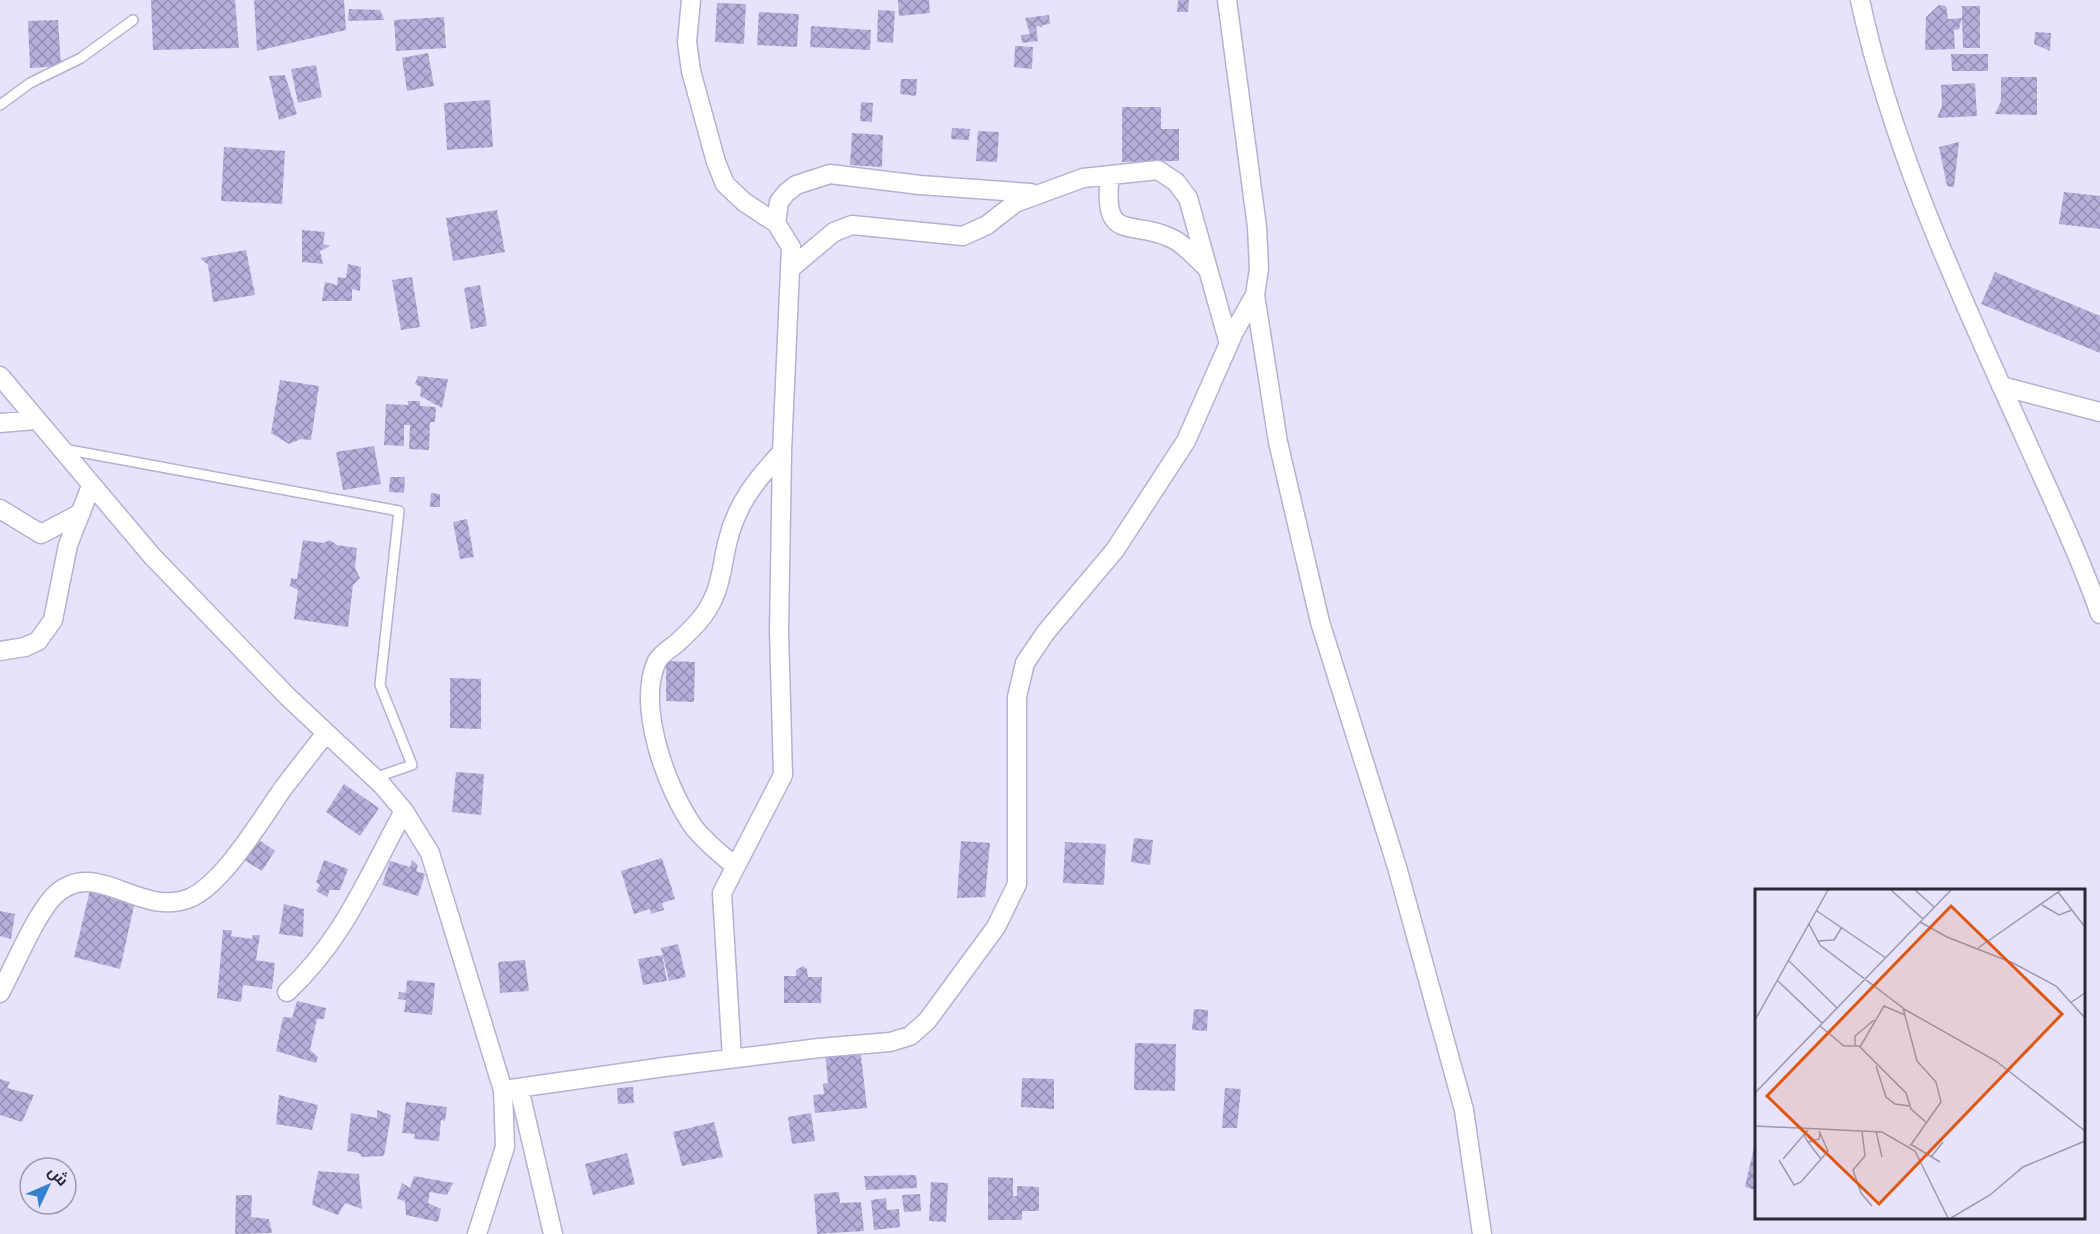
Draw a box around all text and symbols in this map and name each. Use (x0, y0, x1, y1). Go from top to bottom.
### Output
inset map (1755, 889, 2085, 1219)
north arrow (18, 1156, 78, 1216)
text: ش (41, 1158, 77, 1193)

